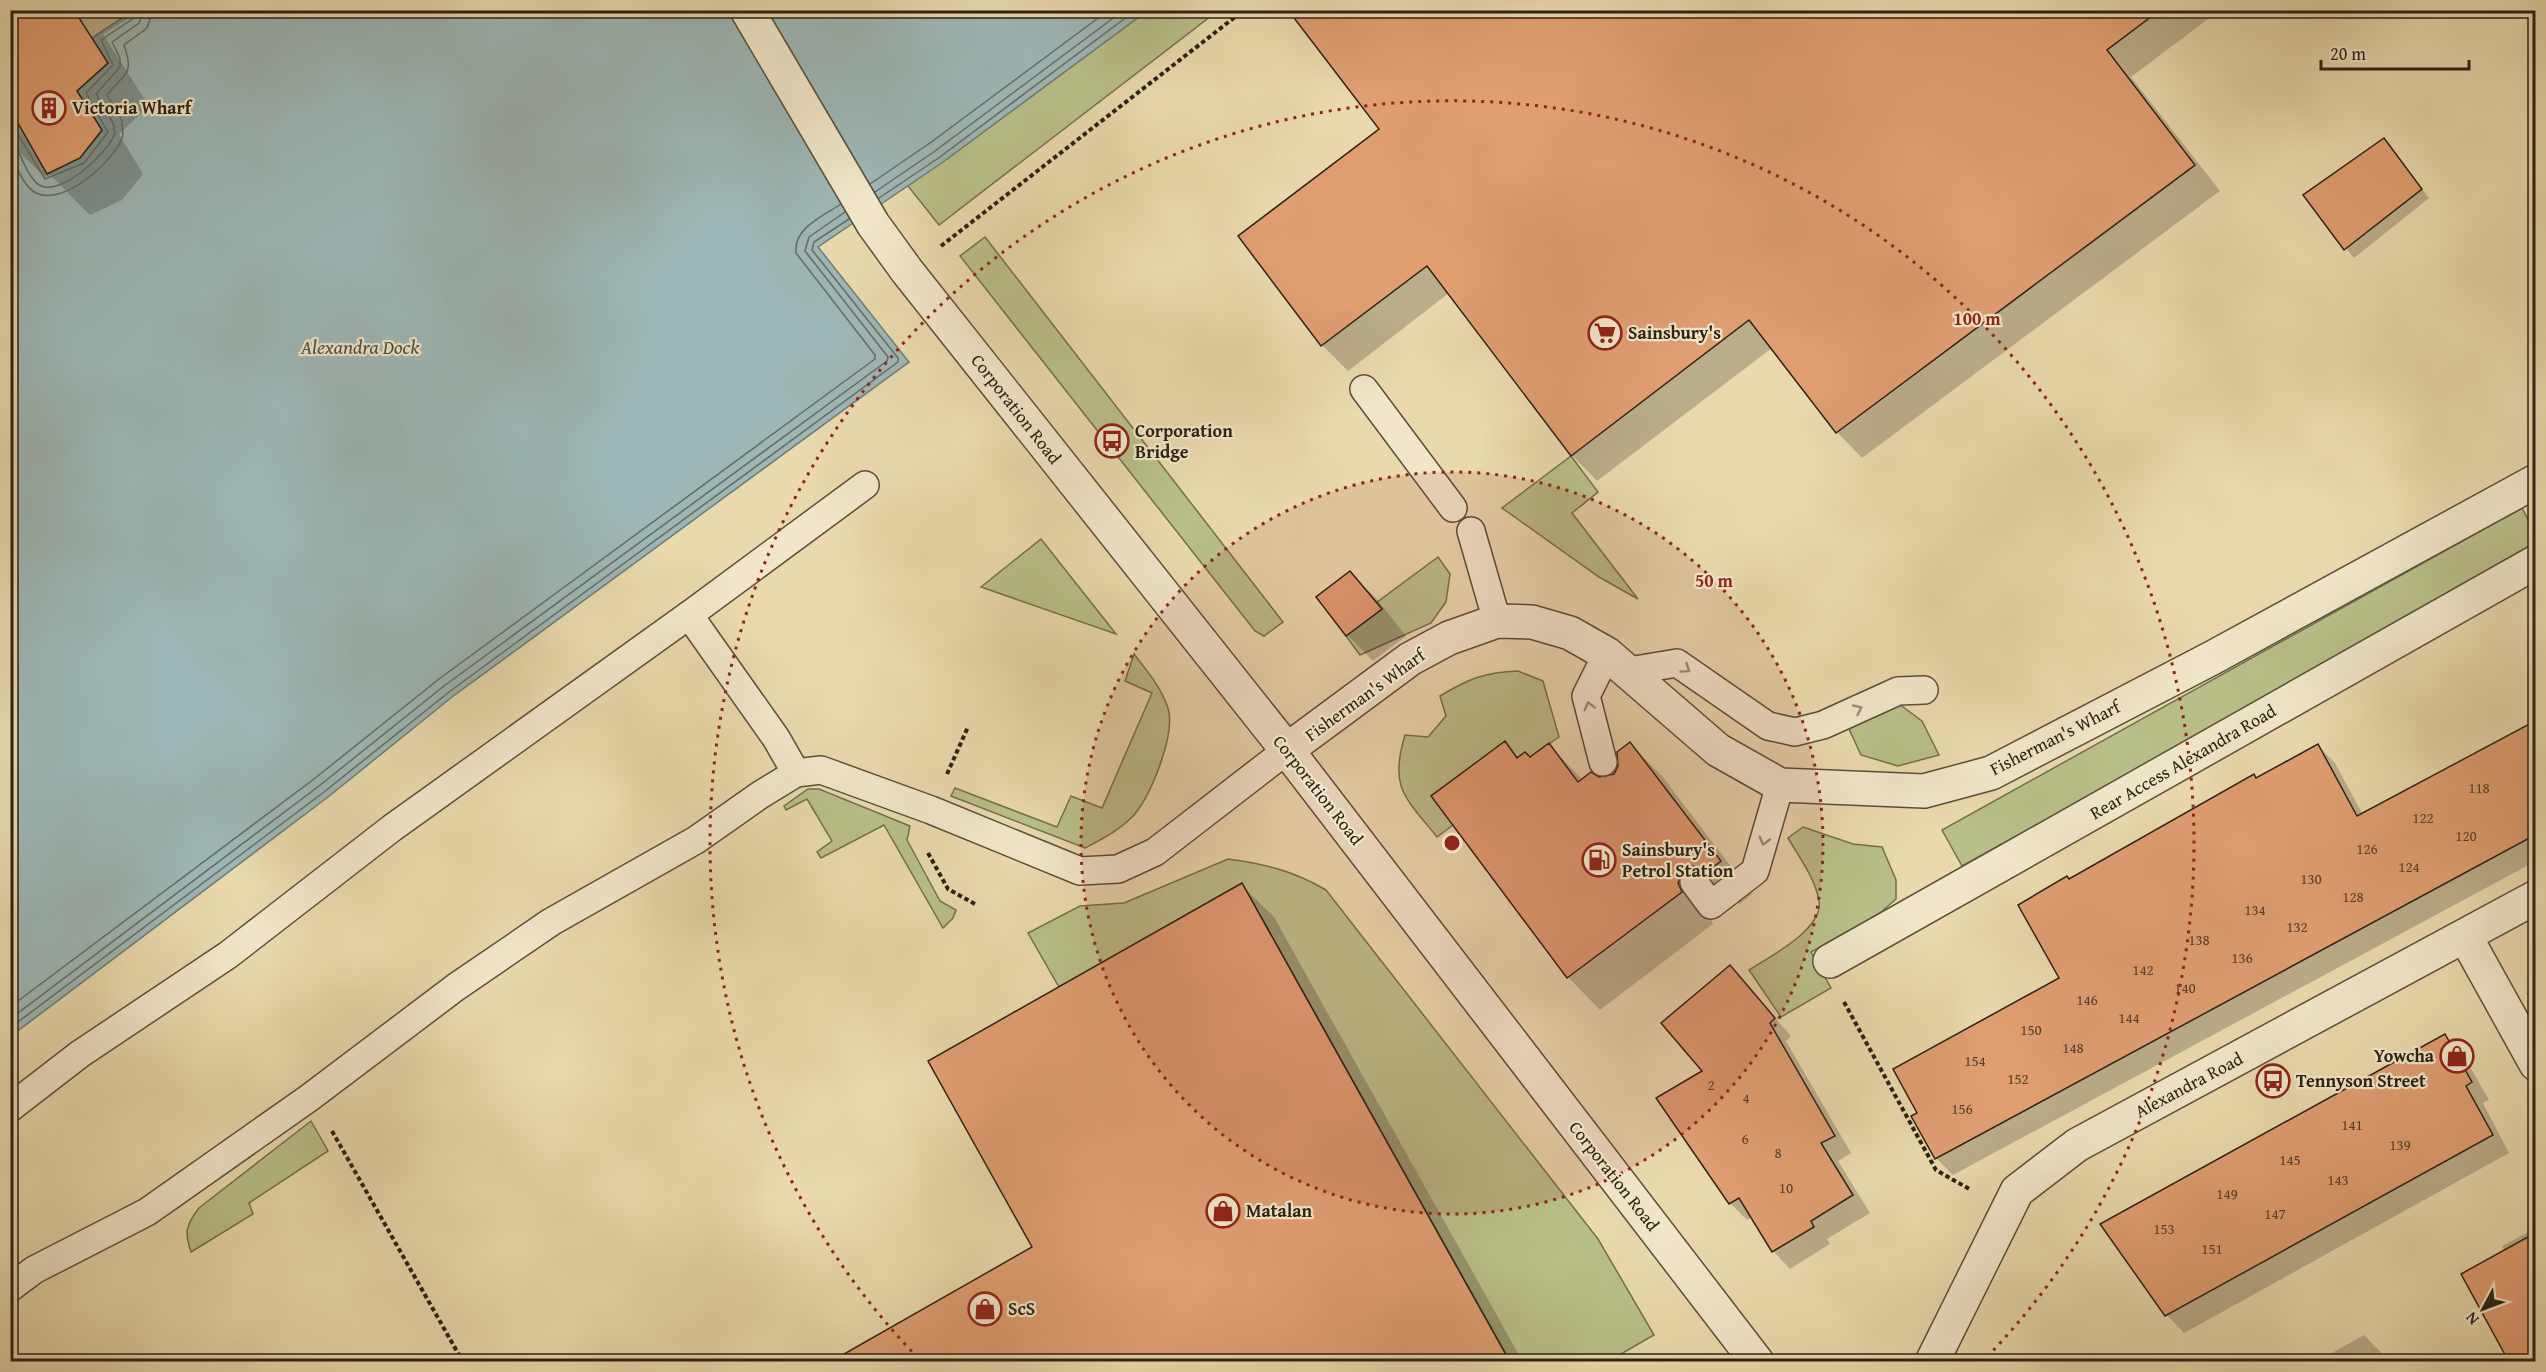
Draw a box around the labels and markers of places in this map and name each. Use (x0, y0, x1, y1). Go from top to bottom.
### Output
building icon: Victoria Wharf (31, 90, 67, 126)
place label: Victoria Wharf (72, 94, 194, 121)
supermarket icon: Sainsbury's (1587, 315, 1623, 351)
place label: Sainsbury's (1628, 319, 1721, 346)
place label: Corporation Bridge (1135, 417, 1233, 465)
bus stop icon: Corporation Bridge (1094, 423, 1130, 459)
centre of rings (1442, 833, 1462, 853)
place label: Sainsbury's Petrol Station (1622, 836, 1734, 884)
fuel station icon: Sainsbury's Petrol Station (1581, 842, 1617, 878)
shop icon: Yowcha (2439, 1038, 2475, 1074)
place label: Yowcha (2374, 1042, 2435, 1069)
bus stop icon: Tennyson Street (2255, 1063, 2291, 1099)
place label: Tennyson Street (2296, 1067, 2426, 1094)
shop icon: Matalan (1205, 1193, 1241, 1229)
place label: Matalan (1246, 1197, 1313, 1224)
shop icon: ScS (967, 1291, 1003, 1327)
place label: ScS (1008, 1295, 1035, 1322)

